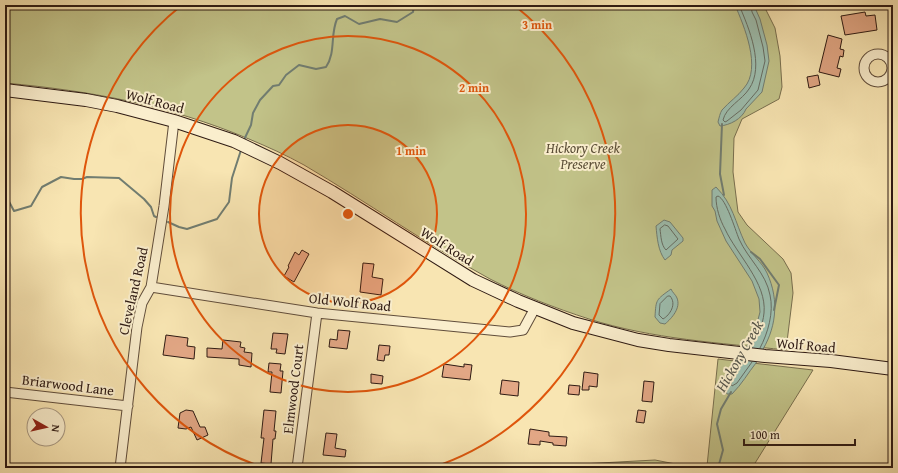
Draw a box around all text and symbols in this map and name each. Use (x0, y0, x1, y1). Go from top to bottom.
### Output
text: 3 min (522, 16, 552, 33)
text: 2 min (459, 79, 489, 96)
street label: Wolf Road (124, 84, 187, 118)
park label: Hickory Creek Preserve (545, 138, 621, 174)
text: 1 min (396, 142, 426, 159)
centre of rings (341, 207, 355, 221)
street label: Wolf Road (417, 222, 478, 270)
street label: Cleveland Road (113, 245, 153, 337)
street label: Old Wolf Road (308, 288, 392, 316)
water label: Hickory Creek (710, 316, 768, 396)
street label: Wolf Road (776, 332, 837, 358)
street label: Elmwood Court (278, 343, 308, 435)
street label: Briarwood Lane (21, 369, 116, 401)
north arrow (26, 407, 66, 447)
scale bar (744, 421, 855, 447)
text: N (47, 424, 64, 434)
text: 100 m (750, 426, 780, 443)

